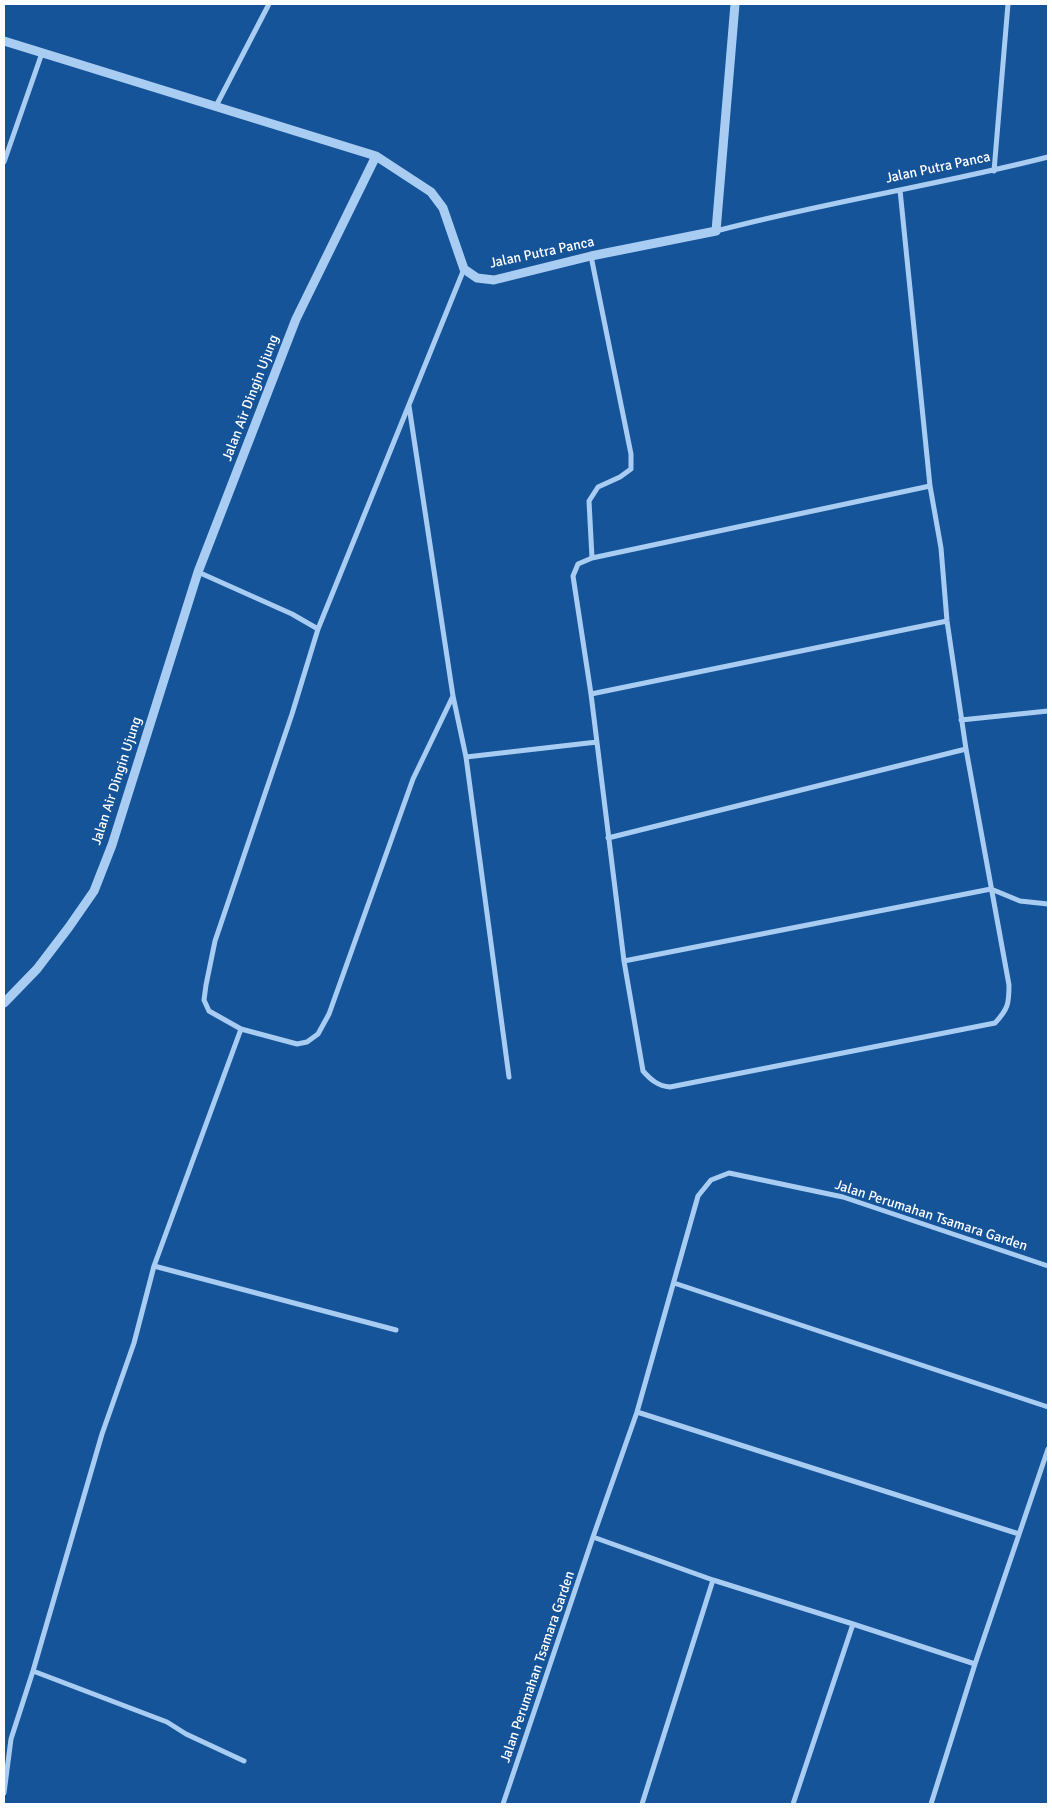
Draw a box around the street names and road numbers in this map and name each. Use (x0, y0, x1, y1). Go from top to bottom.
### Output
street label: Jalan Putra Panca (884, 149, 992, 187)
street label: Jalan Putra Panca (488, 234, 596, 272)
street label: Jalan Air Dingin Ujung (219, 333, 283, 463)
street label: Jalan Air Dingin Ujung (88, 715, 146, 847)
street label: Jalan Perumahan Tsamara Garden (832, 1177, 1030, 1255)
street label: Jalan Perumahan Tsamara Garden (497, 1569, 579, 1765)

